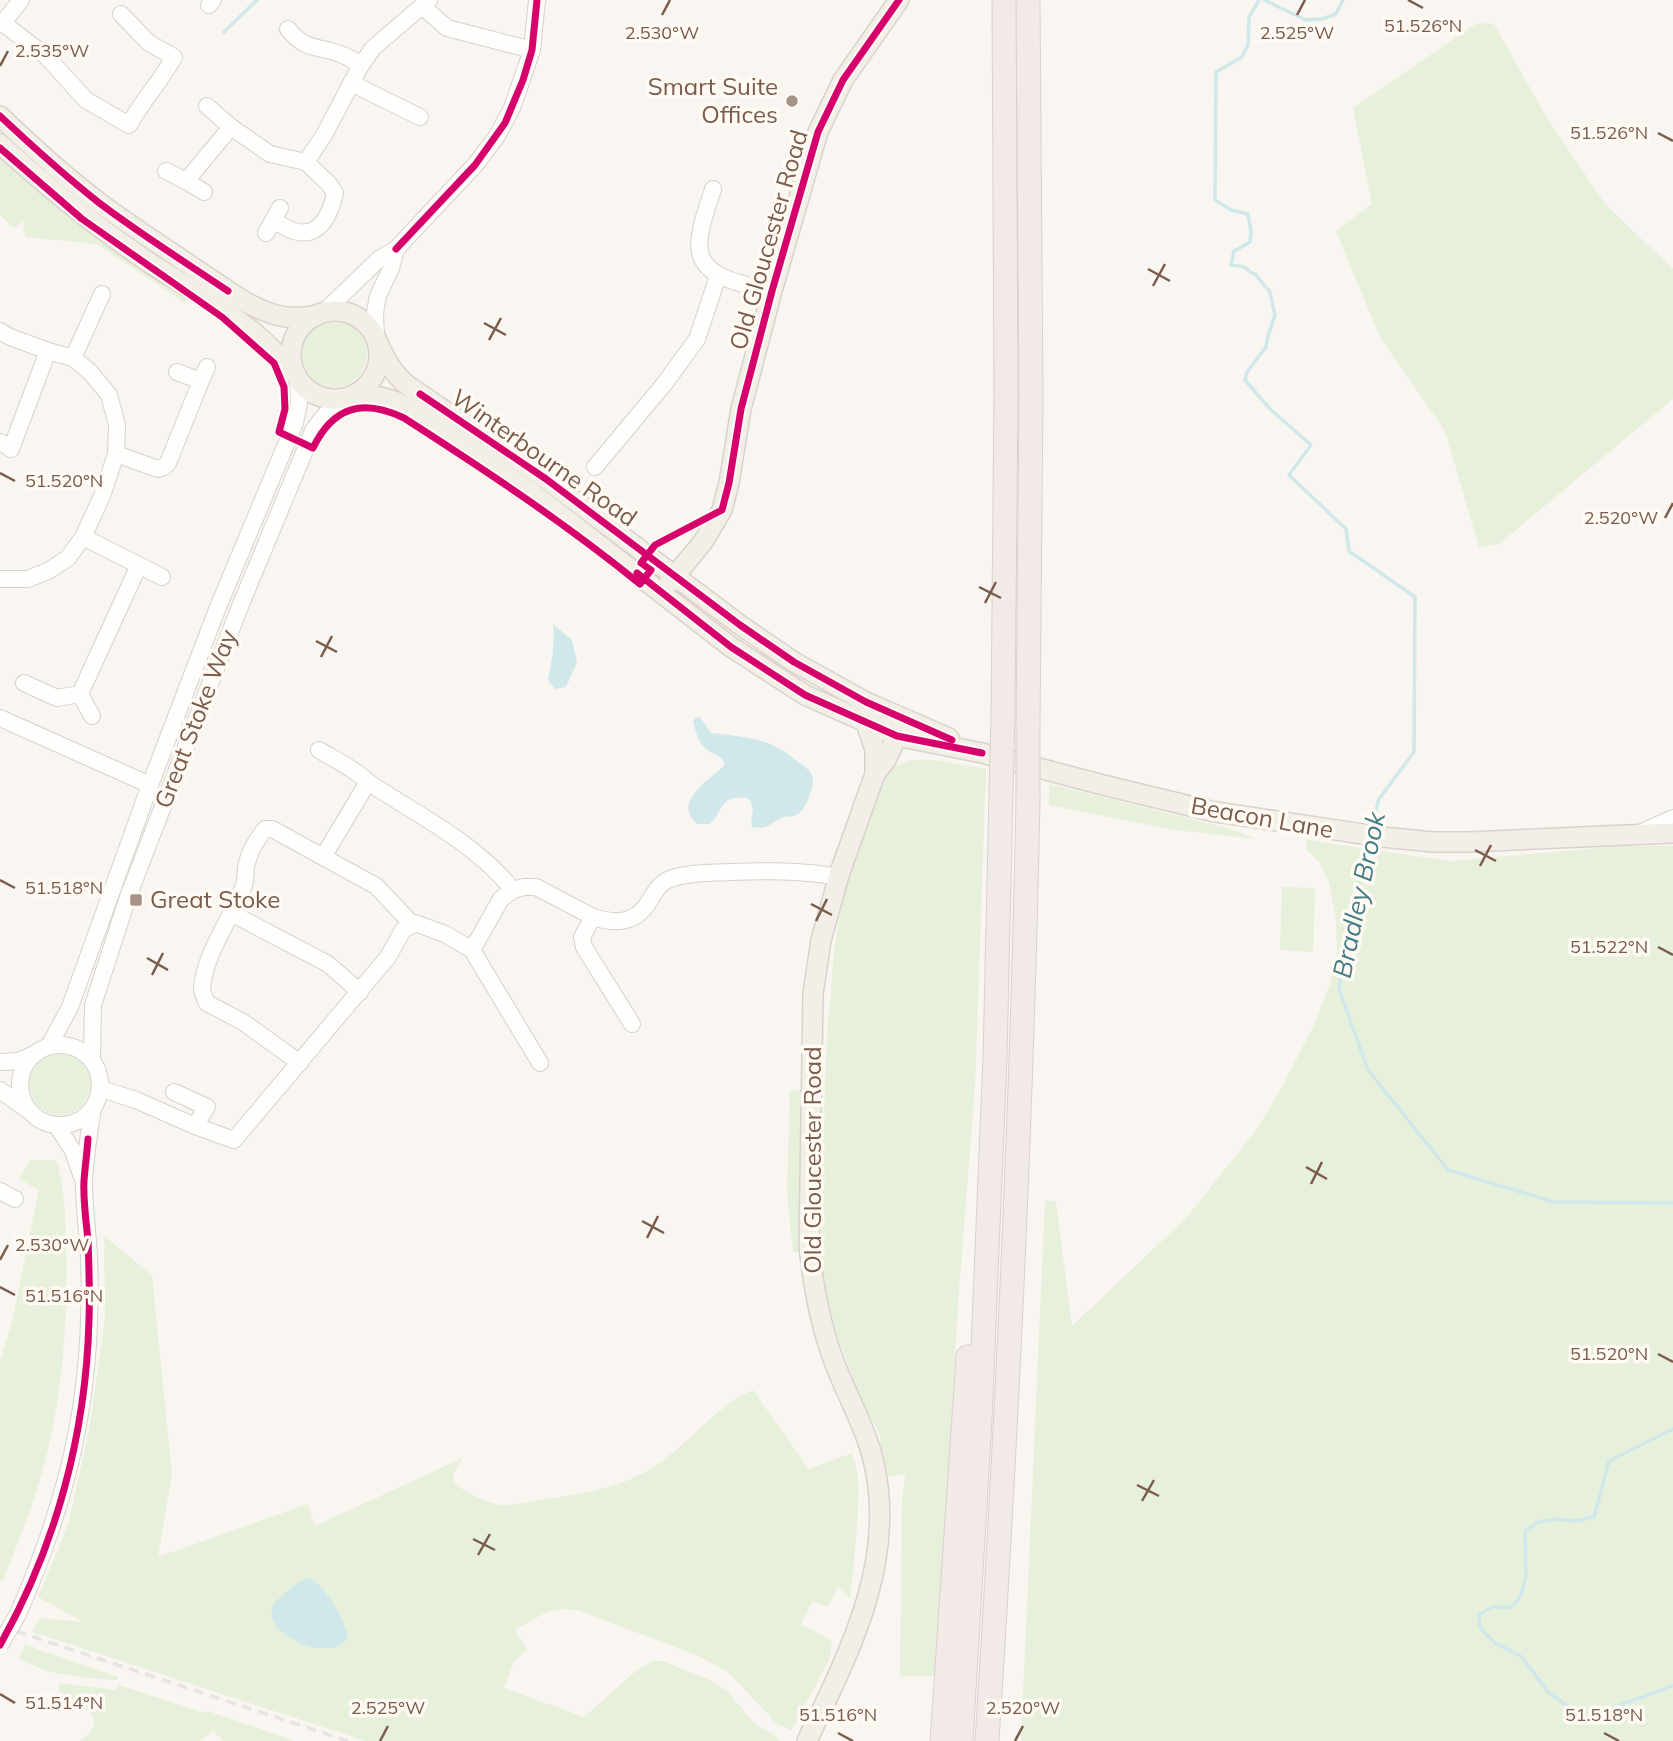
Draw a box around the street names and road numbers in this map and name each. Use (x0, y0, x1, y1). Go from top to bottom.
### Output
street label: Old Gloucester Road (722, 126, 814, 353)
street label: Winterbourne Road (446, 382, 643, 532)
street label: Great Stoke Way (147, 625, 243, 812)
street label: Beacon Lane (1189, 790, 1336, 844)
street label: Old Gloucester Road (797, 1046, 827, 1274)

